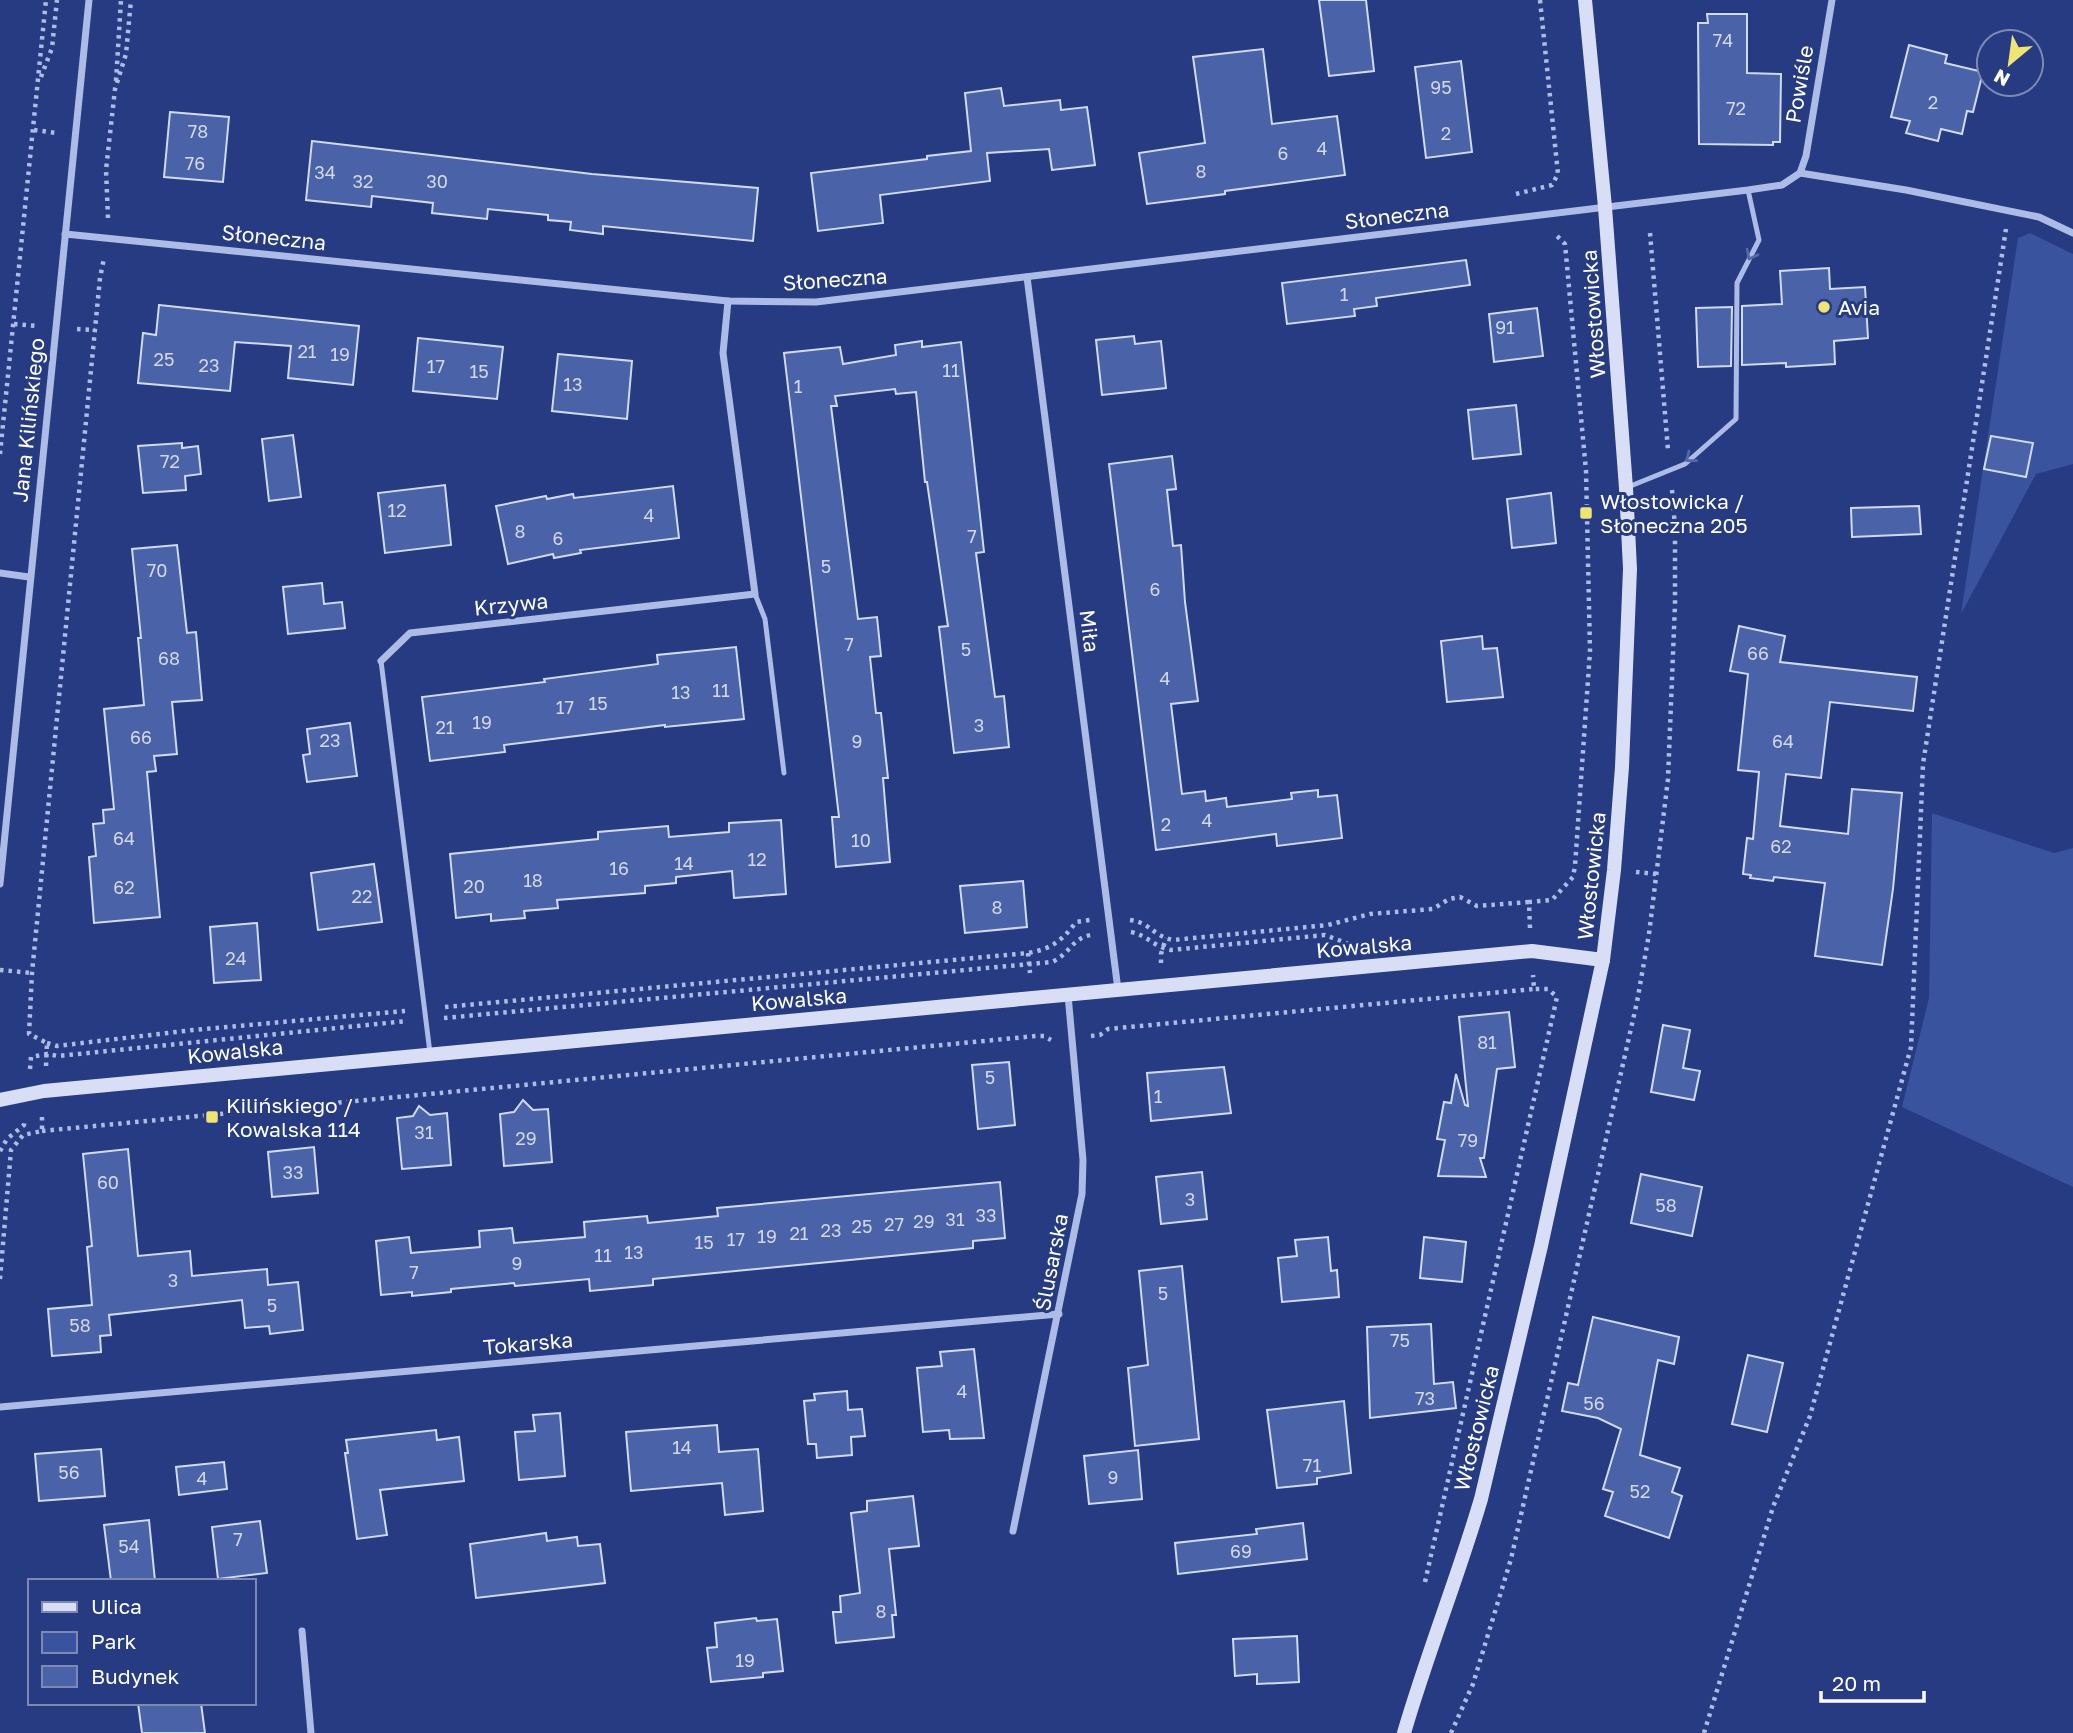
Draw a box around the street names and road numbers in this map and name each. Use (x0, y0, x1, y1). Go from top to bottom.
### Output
street label: Powiśle (1779, 43, 1819, 125)
street label: Słoneczna (1343, 196, 1451, 234)
street label: Słoneczna (220, 219, 328, 255)
street label: Włostowicka (1576, 249, 1610, 379)
street label: Słoneczna (782, 262, 888, 296)
street label: Jana Kilińskiego (6, 336, 50, 504)
street label: Krzywa (473, 587, 549, 621)
street label: Miła (1074, 608, 1106, 654)
street label: Włostowicka (1571, 811, 1611, 941)
street label: Kowalska (1315, 929, 1413, 963)
street label: Kowalska (750, 982, 848, 1016)
street label: Kowalska (186, 1033, 284, 1069)
street label: Ślusarska (1029, 1211, 1073, 1313)
street label: Tokarska (482, 1326, 574, 1360)
street label: Włostowicka (1448, 1362, 1504, 1494)

